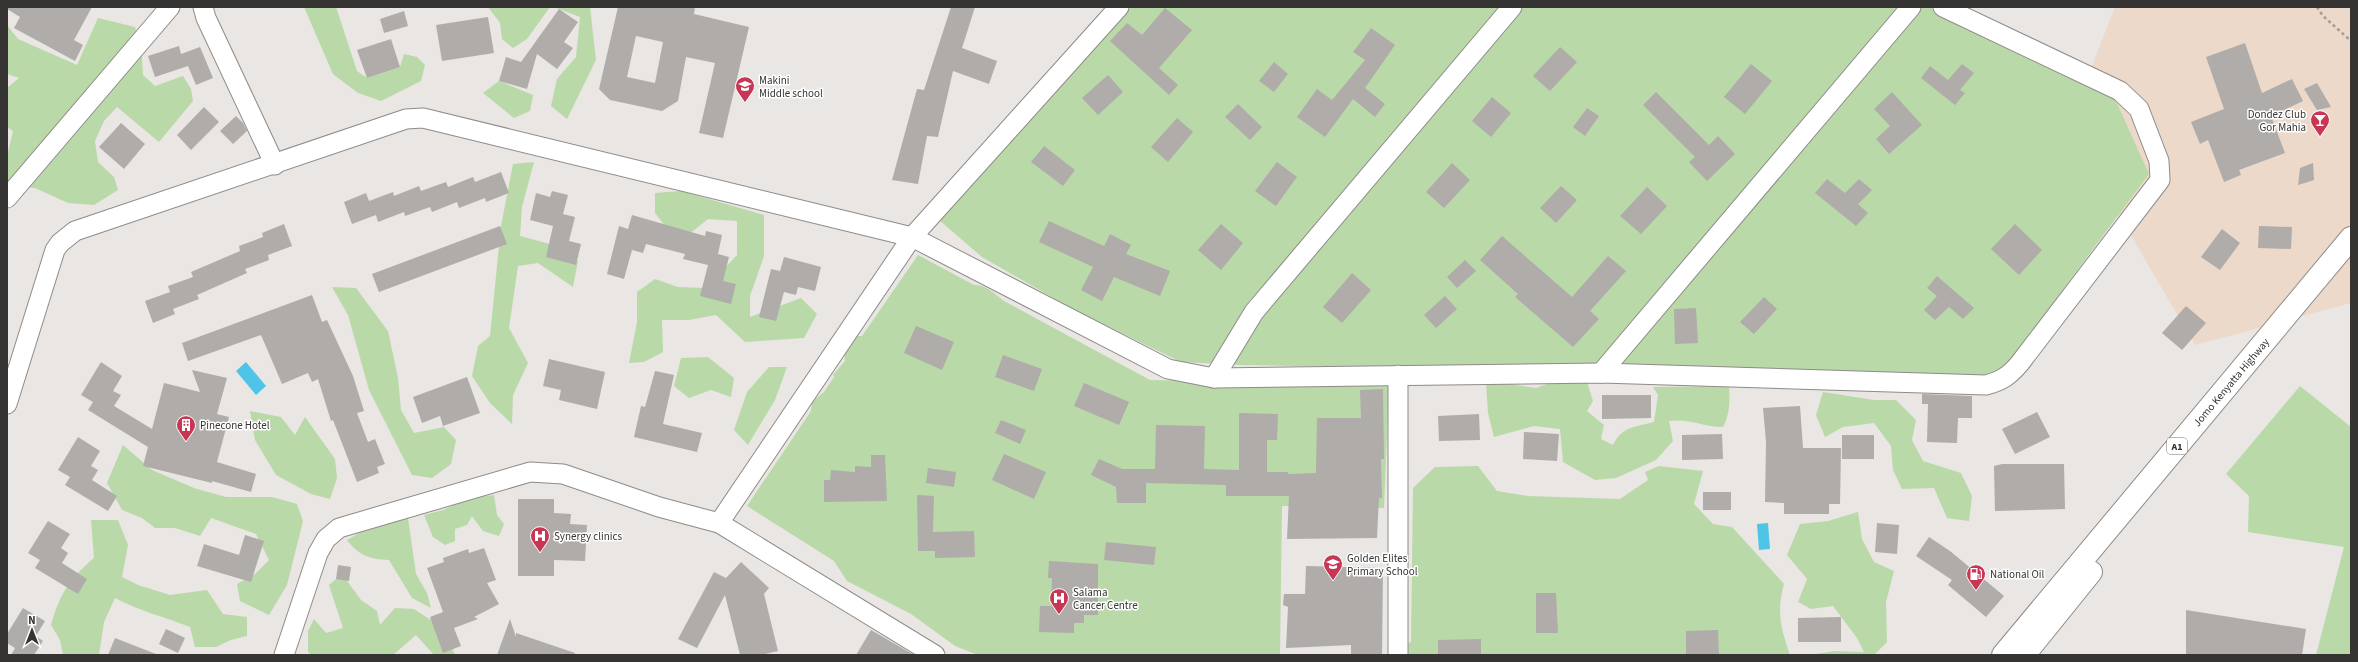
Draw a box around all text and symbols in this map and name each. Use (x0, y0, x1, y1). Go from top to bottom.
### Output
place label: Makini Middle school (759, 73, 823, 101)
school or university icon: Makini Middle school (734, 75, 756, 103)
place label: Dondez Club Gor Mahia (2248, 107, 2306, 135)
bar icon: Dondez Club Gor Mahia (2309, 109, 2331, 137)
street label: Jomo Kenyatta Highway (2190, 335, 2273, 430)
building icon: Pinecone Hotel (175, 414, 197, 442)
place label: Pinecone Hotel (200, 418, 270, 433)
road number: A1 (2167, 438, 2187, 454)
hospital icon: Synergy clinics (529, 525, 551, 553)
place label: Synergy clinics (554, 529, 623, 544)
place label: Golden Elites Primary School (1347, 551, 1418, 579)
school or university icon: Golden Elites Primary School (1322, 553, 1344, 581)
fuel station icon: National Oil (1965, 563, 1987, 591)
place label: National Oil (1990, 567, 2044, 582)
place label: Salama Cancer Centre (1073, 585, 1138, 613)
hospital icon: Salama Cancer Centre (1048, 587, 1070, 615)
north arrow (12, 610, 52, 650)
text: N (28, 613, 36, 628)

